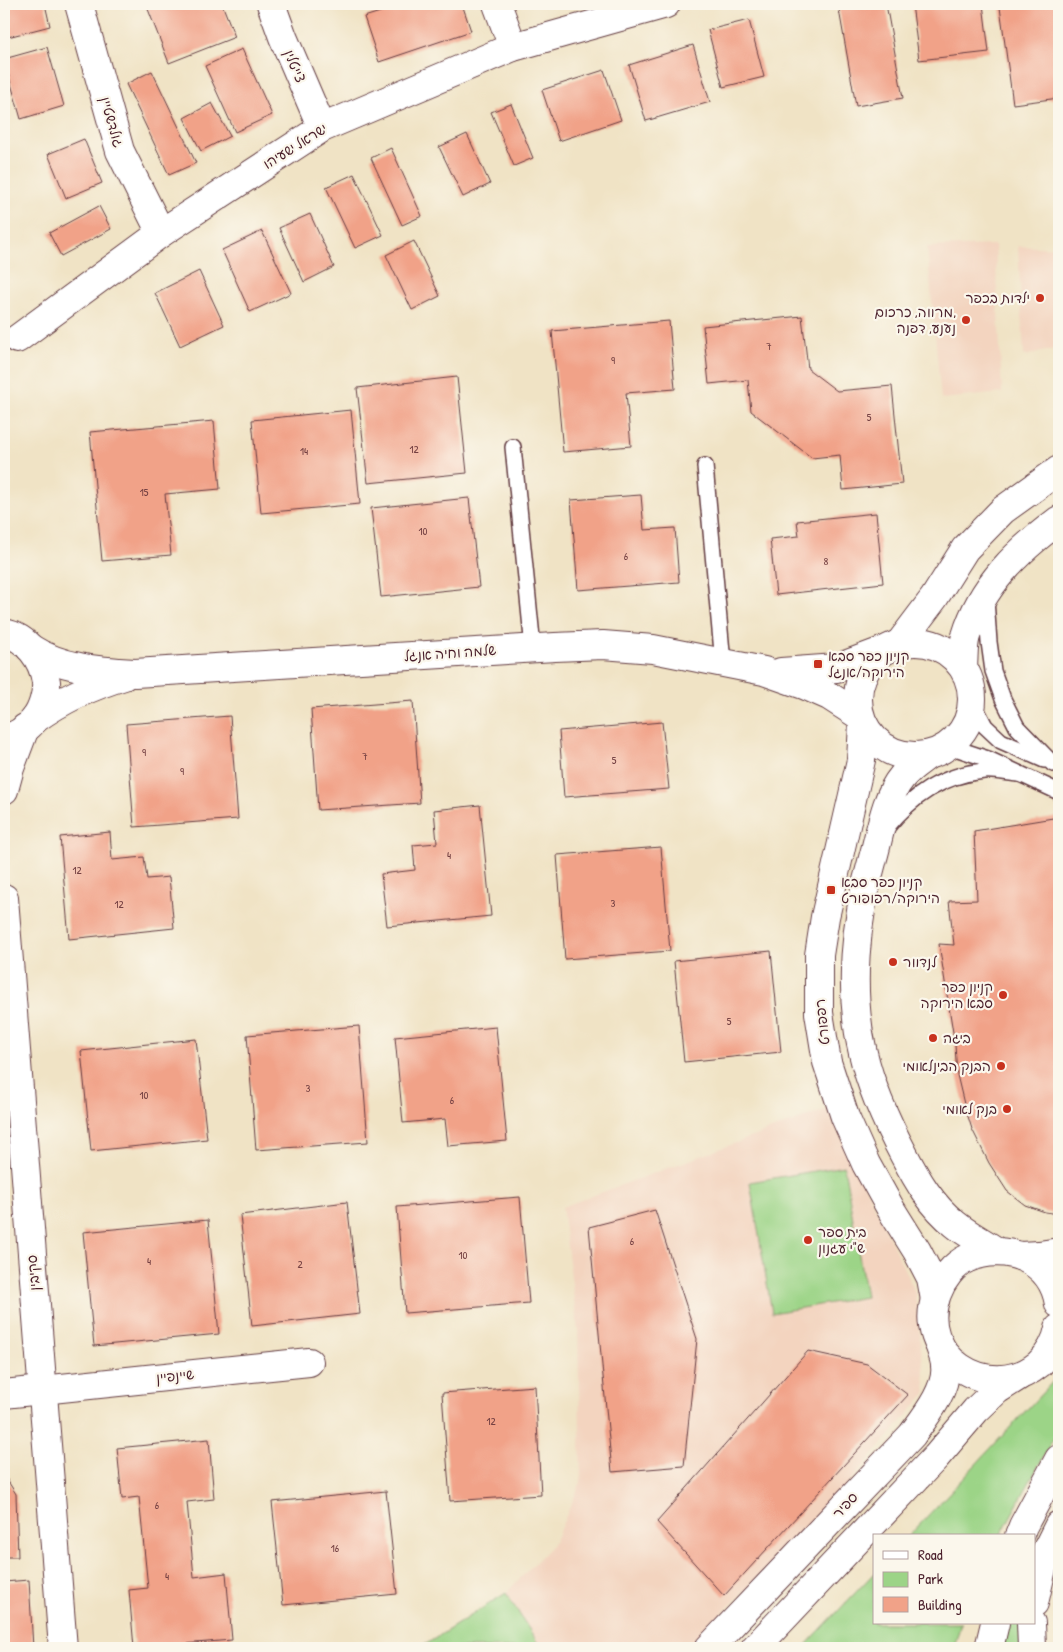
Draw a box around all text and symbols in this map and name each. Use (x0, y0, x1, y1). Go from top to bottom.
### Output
street label: צייטלין (280, 46, 311, 85)
street label: גולדשטיין (96, 94, 129, 150)
street label: ישראל ישעיהו (259, 118, 330, 173)
place label: ילדות בכפר (965, 288, 1030, 307)
marker: ילדות בכפר (1034, 292, 1046, 304)
place label: מרווה, כרכום, נענע, דפנה (874, 302, 956, 337)
marker: מרווה, כרכום, נענע, דפנה (960, 314, 972, 326)
house number: 7 (766, 339, 772, 353)
house number: 9 (611, 353, 615, 367)
house number: 5 (867, 410, 872, 424)
house number: 12 (409, 442, 419, 456)
house number: 14 (300, 444, 308, 458)
house number: 15 (140, 485, 149, 499)
house number: 10 (419, 524, 428, 538)
house number: 6 (624, 549, 629, 563)
house number: 8 (824, 554, 829, 568)
street label: שלמה וחיה אנגל (403, 640, 497, 665)
place label: קניון כפר סבא הירוקה/אנגל (828, 646, 909, 681)
marker: קניון כפר סבא הירוקה/אנגל (812, 658, 824, 670)
house number: 9 (142, 745, 146, 759)
house number: 7 (362, 749, 368, 763)
house number: 5 (612, 753, 617, 767)
house number: 9 (180, 764, 184, 778)
house number: 4 (447, 848, 451, 862)
house number: 12 (72, 863, 82, 877)
place label: קניון כפר סבא הירוקה/רפופורט (841, 872, 940, 907)
marker: קניון כפר סבא הירוקה/רפופורט (825, 884, 837, 896)
house number: 3 (611, 896, 616, 910)
house number: 12 (114, 897, 124, 911)
place label: לנדוור (903, 952, 937, 971)
marker: לנדוור (887, 956, 899, 968)
place label: קניון כפר סבא הירוקה (921, 977, 993, 1012)
marker: קניון כפר סבא הירוקה (997, 989, 1009, 1001)
street label: רפפורט (810, 998, 833, 1046)
house number: 5 (727, 1014, 732, 1028)
place label: ביגה (943, 1028, 971, 1047)
marker: ביגה (927, 1032, 939, 1044)
place label: הבנק הבינלאומי (903, 1056, 991, 1075)
marker: הבנק הבינלאומי (995, 1060, 1007, 1072)
house number: 3 (306, 1081, 311, 1095)
house number: 10 (140, 1088, 149, 1102)
house number: 6 (450, 1093, 455, 1107)
place label: בנק לאומי (942, 1099, 997, 1118)
marker: בנק לאומי (1001, 1103, 1013, 1115)
place label: בית ספר ש"י עגנון (818, 1222, 866, 1257)
house number: 6 (630, 1234, 635, 1248)
marker: בית ספר ש"י עגנון (802, 1234, 814, 1246)
house number: 10 (459, 1248, 468, 1262)
street label: סקיבין (21, 1254, 44, 1292)
house number: 4 (147, 1254, 151, 1268)
house number: 2 (297, 1257, 303, 1271)
street label: שיינפיין (155, 1364, 195, 1387)
house number: 12 (486, 1414, 496, 1428)
street label: ספיר (828, 1487, 862, 1522)
house number: 6 (155, 1498, 160, 1512)
legend (873, 1534, 1036, 1624)
house number: 16 (331, 1541, 340, 1555)
text: Road (918, 1544, 943, 1565)
text: Park (918, 1568, 943, 1589)
house number: 4 (165, 1569, 169, 1583)
text: Building (918, 1594, 962, 1615)

